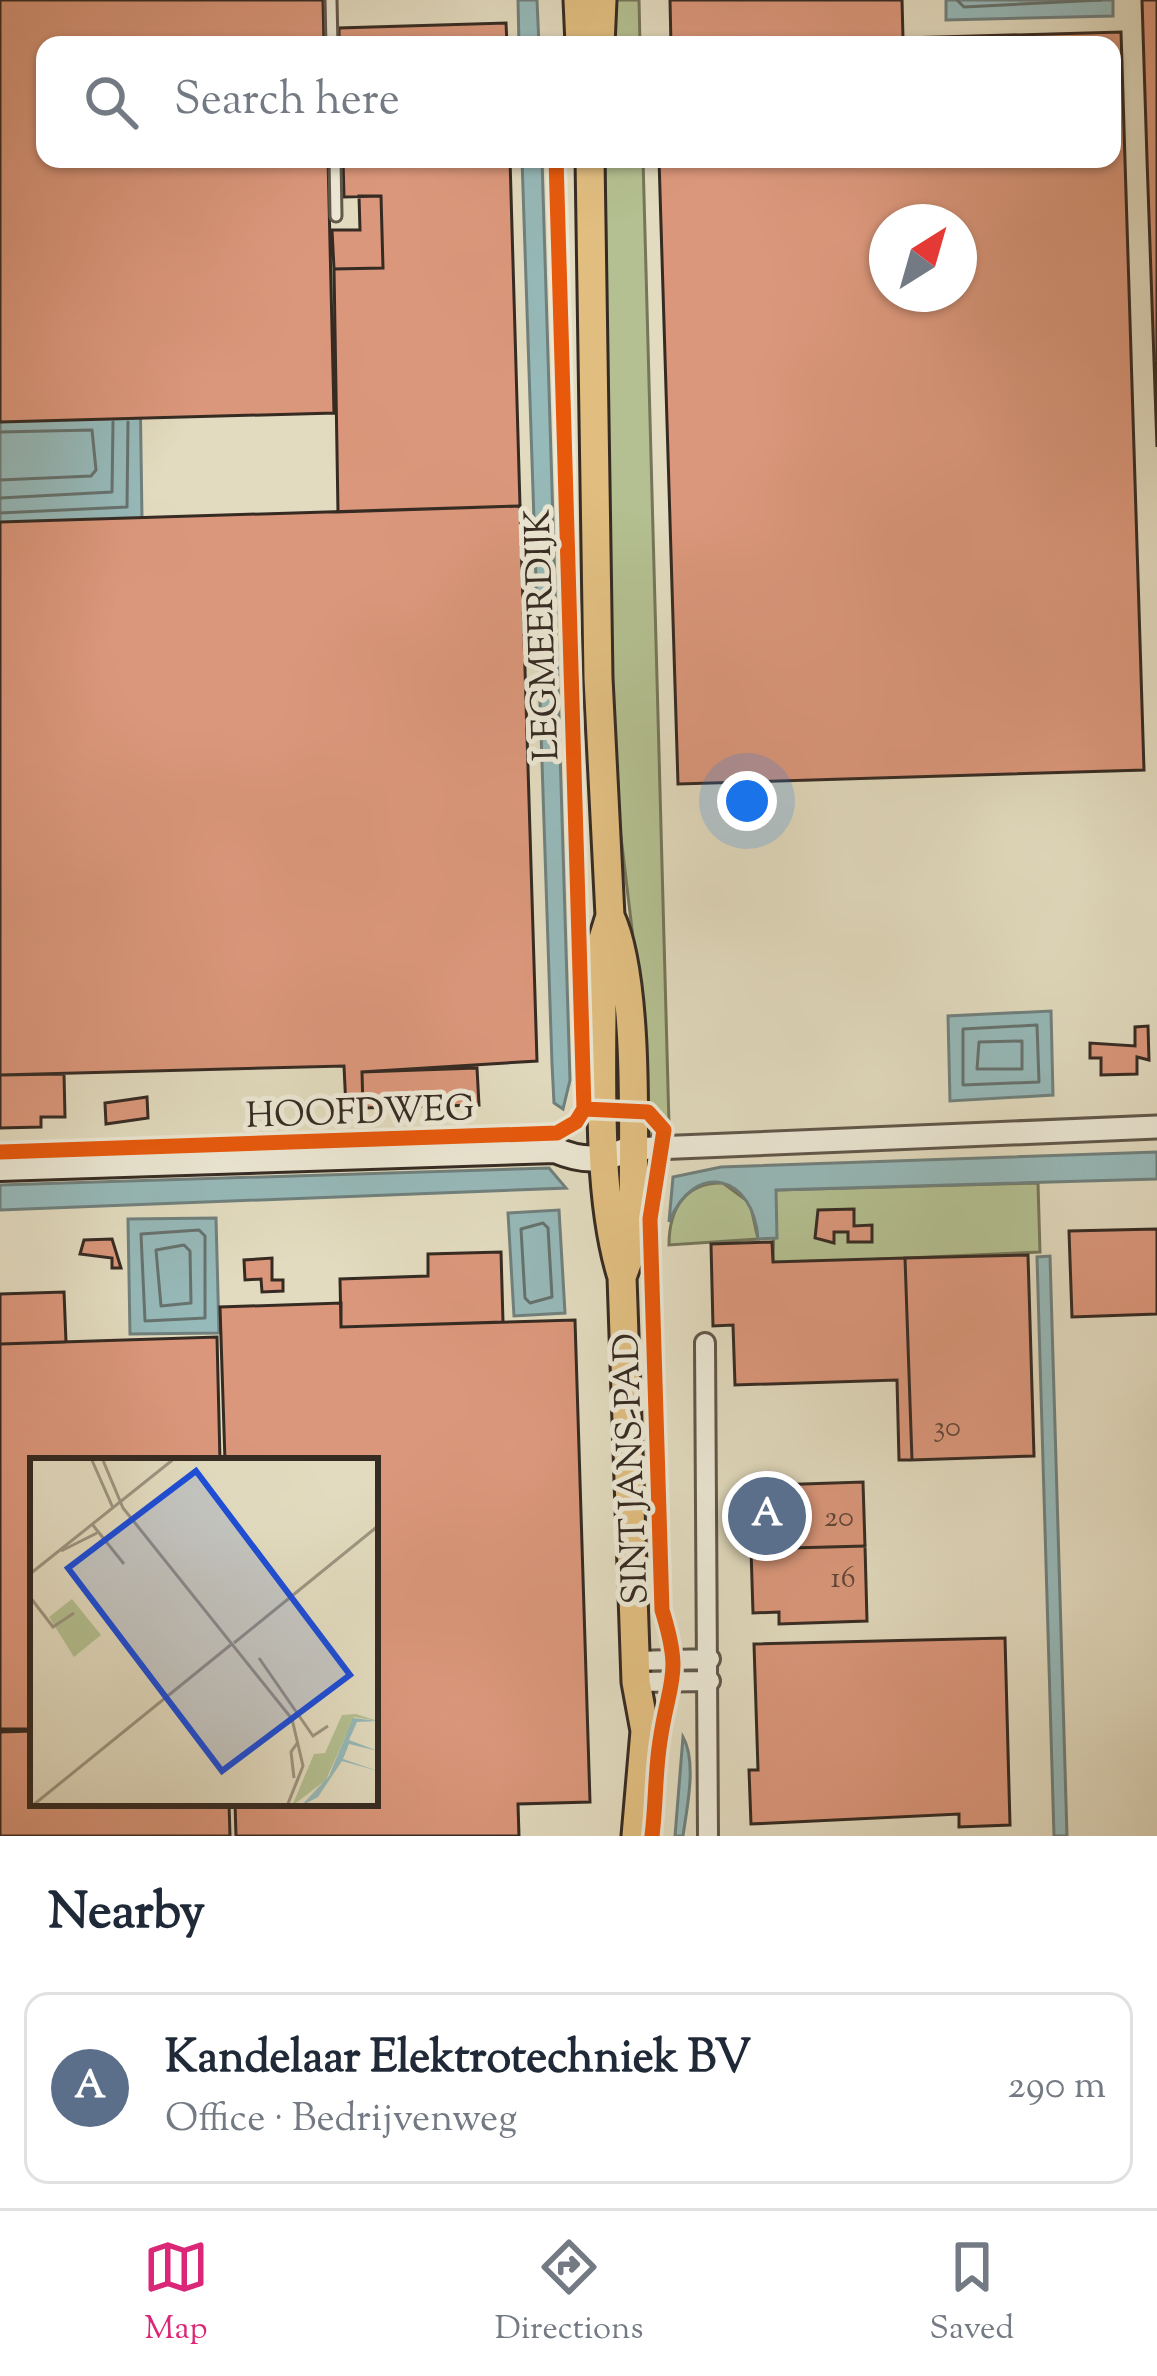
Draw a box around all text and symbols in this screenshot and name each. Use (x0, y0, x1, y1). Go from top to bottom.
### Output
search box (36, 36, 1121, 168)
icon: search (78, 69, 144, 135)
text: Search here (174, 70, 400, 135)
north arrow (869, 204, 977, 312)
street label: LEGMEERDIJK (514, 508, 574, 762)
your location (717, 771, 777, 831)
street label: HOOFDWEG (245, 1084, 475, 1144)
street label: SINT JANS-PAD (602, 1332, 664, 1606)
house number: 30 (933, 1407, 961, 1450)
inset map (30, 1458, 378, 1806)
pin: A (728, 1471, 806, 1561)
house number: 20 (824, 1497, 854, 1540)
house number: 16 (830, 1558, 856, 1601)
text: Nearby (48, 1878, 205, 1951)
text: Kandelaar Elektrotechniek BV (165, 2028, 751, 2093)
text: A (74, 2060, 106, 2116)
text: 290 m (1008, 2060, 1106, 2116)
text: Office · Bedrijvenweg (165, 2093, 517, 2149)
tab: Map (143, 2234, 209, 2354)
tab: Directions (495, 2234, 644, 2354)
tab: Saved (929, 2234, 1014, 2354)

